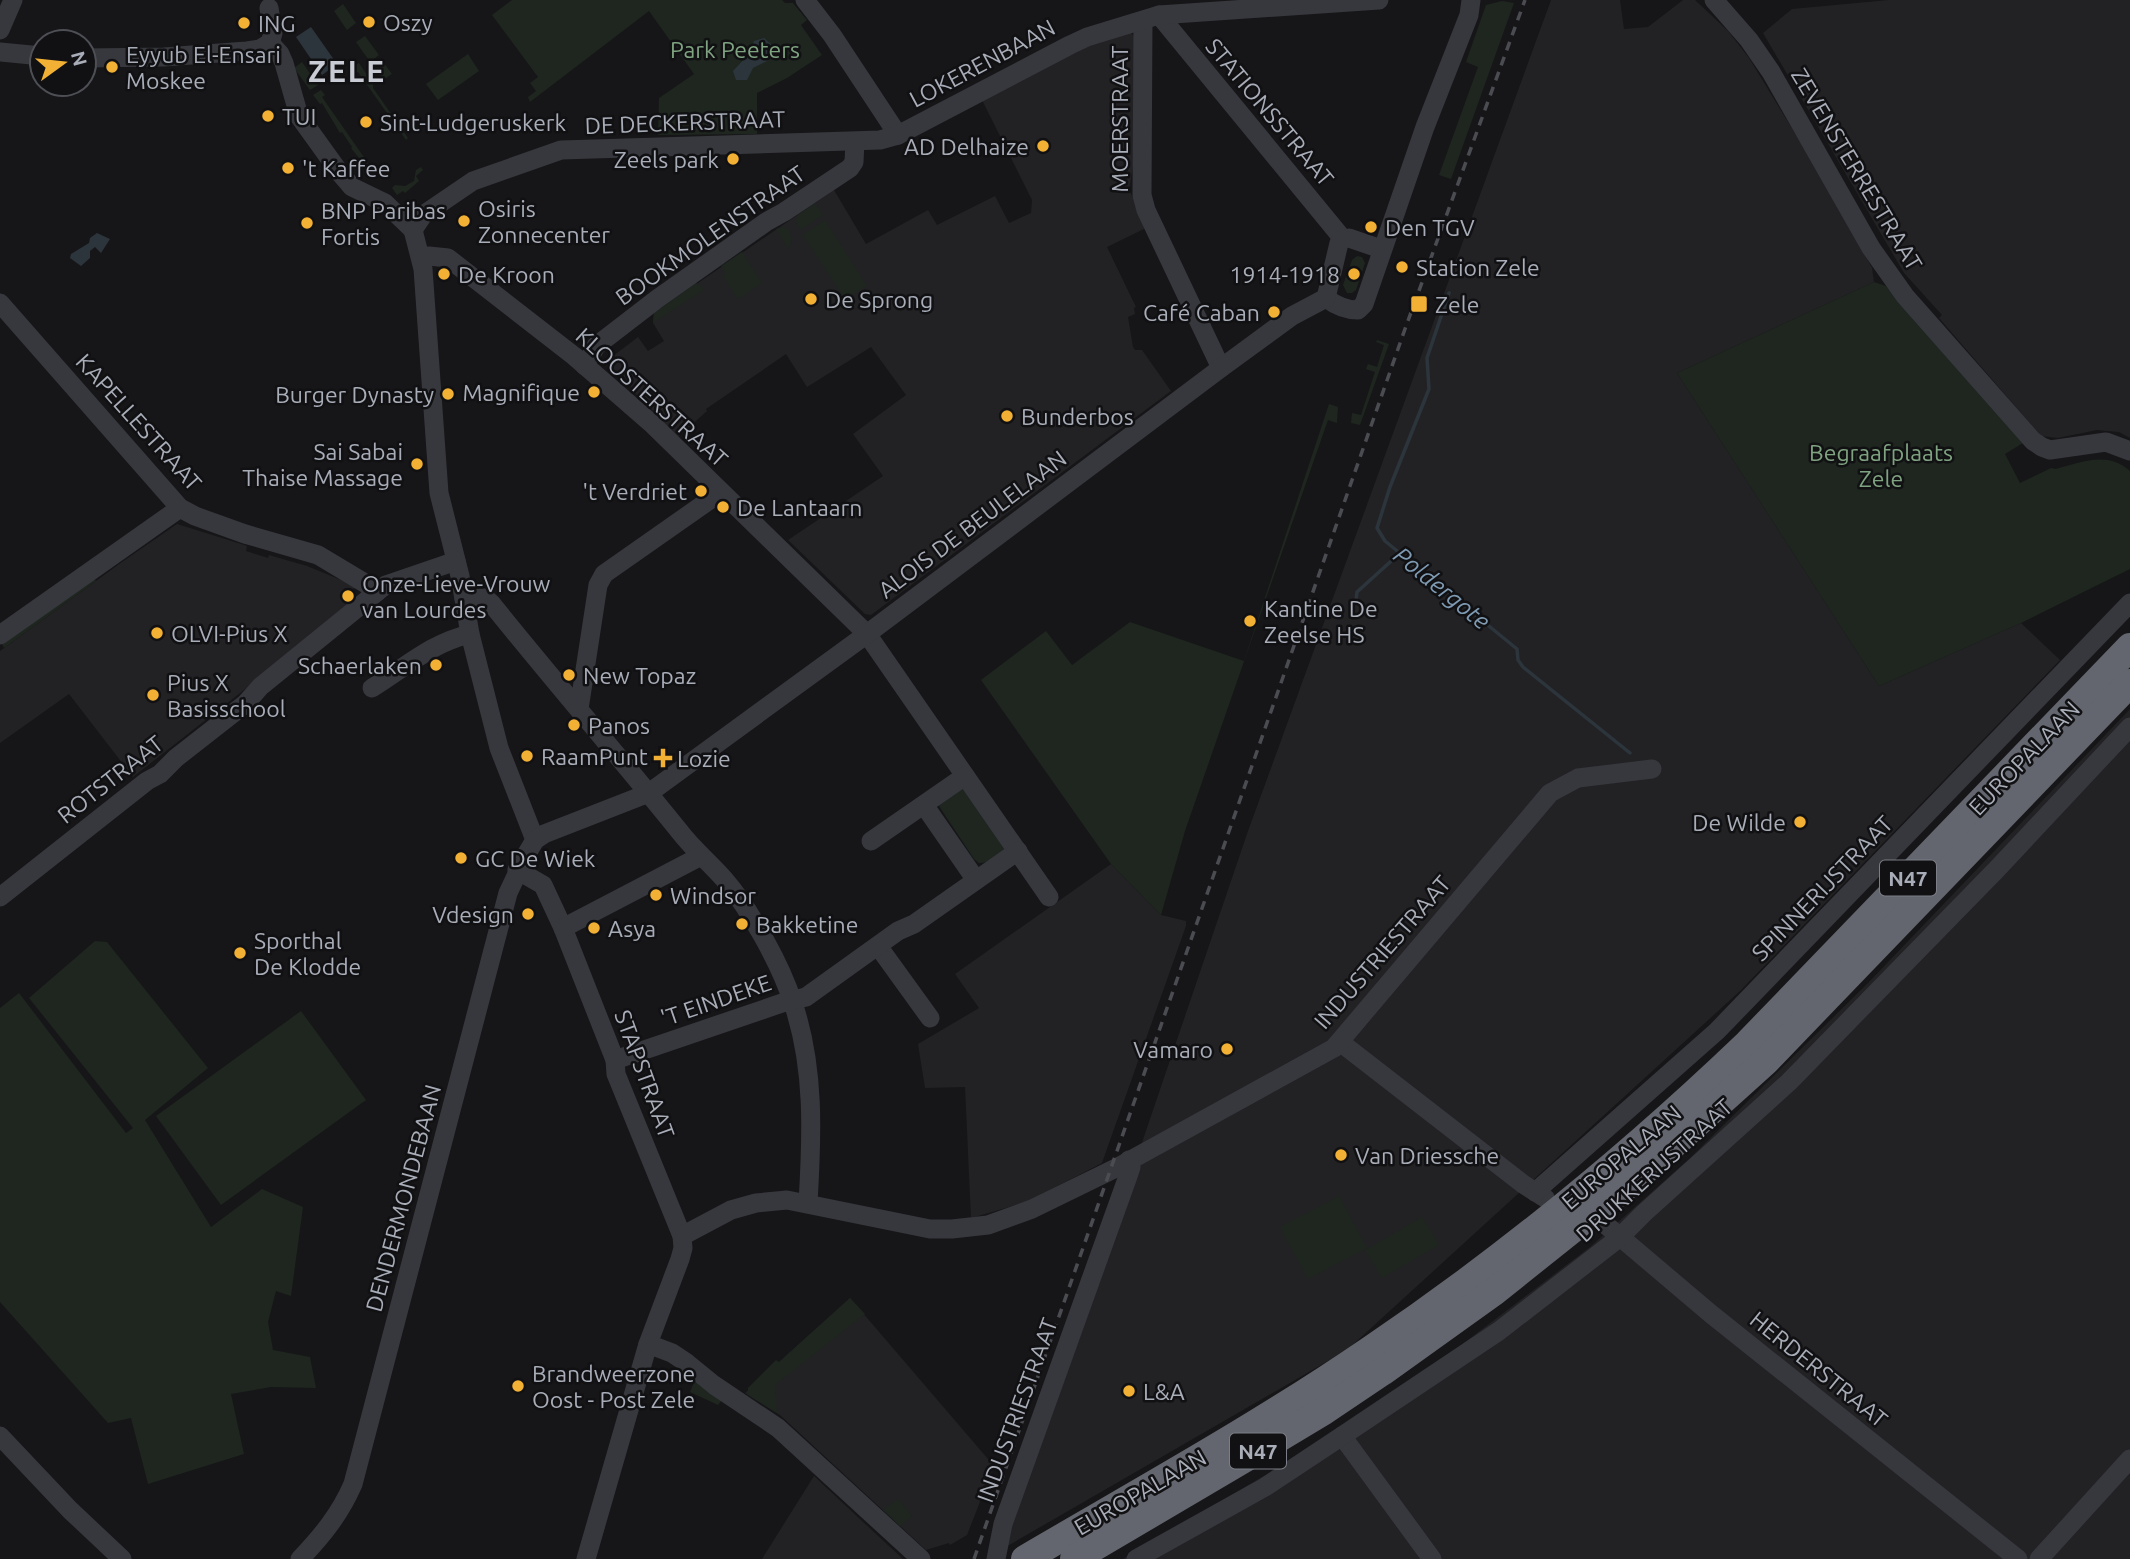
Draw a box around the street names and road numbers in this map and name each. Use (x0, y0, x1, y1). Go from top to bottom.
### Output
street label: LOKERENBAAN (905, 14, 1059, 112)
street label: STATIONSSTRAAT (1201, 33, 1339, 191)
street label: MOERSTRAAT (1107, 45, 1132, 193)
street label: ZEVENSTERRESTRAAT (1787, 63, 1927, 275)
street label: DE DECKERSTRAAT (584, 106, 786, 138)
street label: BOOKMOLENSTRAAT (611, 160, 810, 310)
street label: KLOOSTERSTRAAT (571, 323, 733, 472)
street label: KAPELLESTRAAT (71, 349, 207, 495)
street label: ALOIS DE BEULELAAN (873, 445, 1071, 603)
street label: EUROPALAAN (1964, 696, 2084, 820)
street label: ROTSTRAAT (52, 730, 168, 828)
street label: SPINNERIJSTRAAT (1747, 810, 1897, 965)
road number: N47 (1880, 860, 1936, 896)
street label: INDUSTRIESTRAAT (1309, 870, 1455, 1033)
street label: 'T EINDEKE (658, 969, 774, 1031)
street label: STAPSTRAAT (610, 1007, 680, 1142)
street label: DENDERMONDEBAAN (361, 1082, 445, 1314)
street label: DRUKKERIJSTRAAT (1571, 1093, 1737, 1246)
street label: EUROPALAAN (1556, 1100, 1686, 1214)
street label: HERDERSTRAAT (1746, 1306, 1893, 1432)
street label: INDUSTRIESTRAAT (972, 1314, 1062, 1506)
road number: N47 (1230, 1434, 1286, 1468)
street label: EUROPALAAN (1070, 1444, 1210, 1540)

